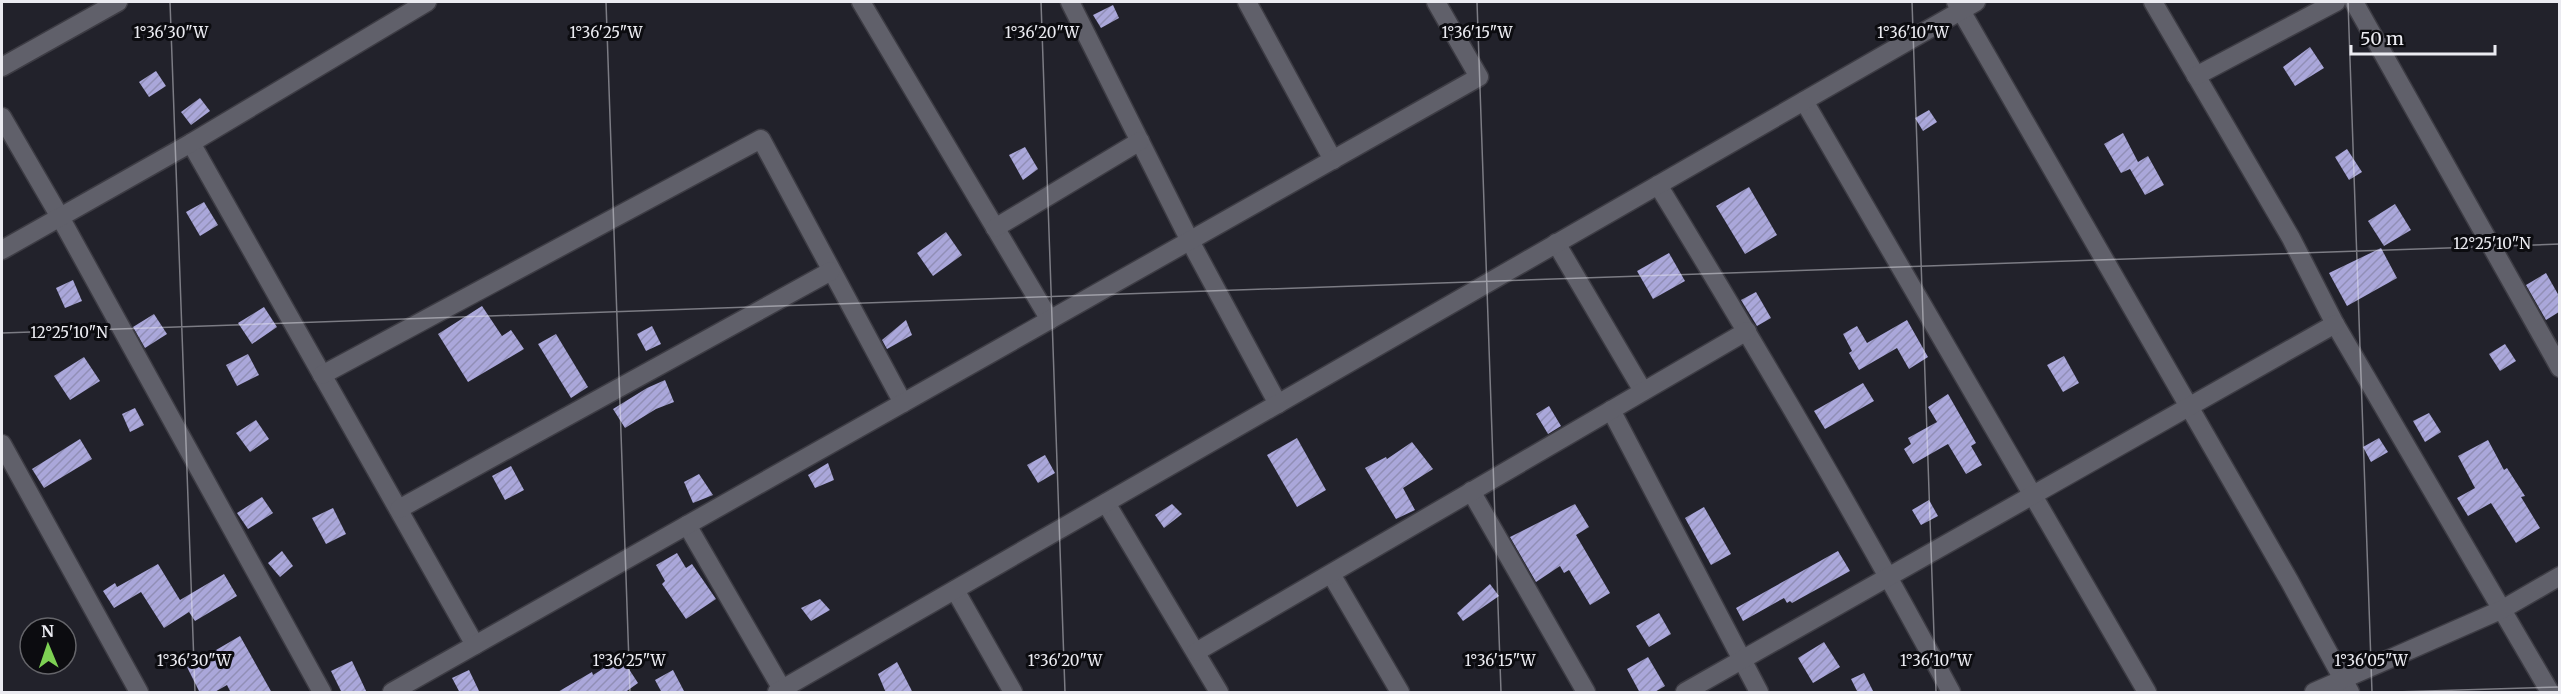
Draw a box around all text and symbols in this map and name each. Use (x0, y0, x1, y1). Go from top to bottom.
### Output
scale bar (2351, 18, 2495, 56)
text: 1°36'30"W (134, 23, 209, 42)
text: 1°36'25"W (570, 23, 644, 42)
text: 1°36'20"W (1005, 23, 1080, 42)
text: 1°36'15"W (1442, 23, 1513, 42)
text: 1°36'10"W (1877, 23, 1950, 42)
text: 50 m (2360, 27, 2404, 50)
text: 12°25'10"N (2453, 234, 2531, 253)
text: 12°25'10"N (30, 323, 108, 342)
north arrow (18, 616, 78, 676)
text: N (41, 621, 55, 641)
text: 1°36'30"W (157, 651, 232, 670)
text: 1°36'25"W (593, 651, 667, 670)
text: 1°36'20"W (1028, 651, 1103, 670)
text: 1°36'15"W (1465, 651, 1536, 670)
text: 1°36'10"W (1900, 651, 1973, 670)
text: 1°36'05"W (2334, 651, 2409, 670)

